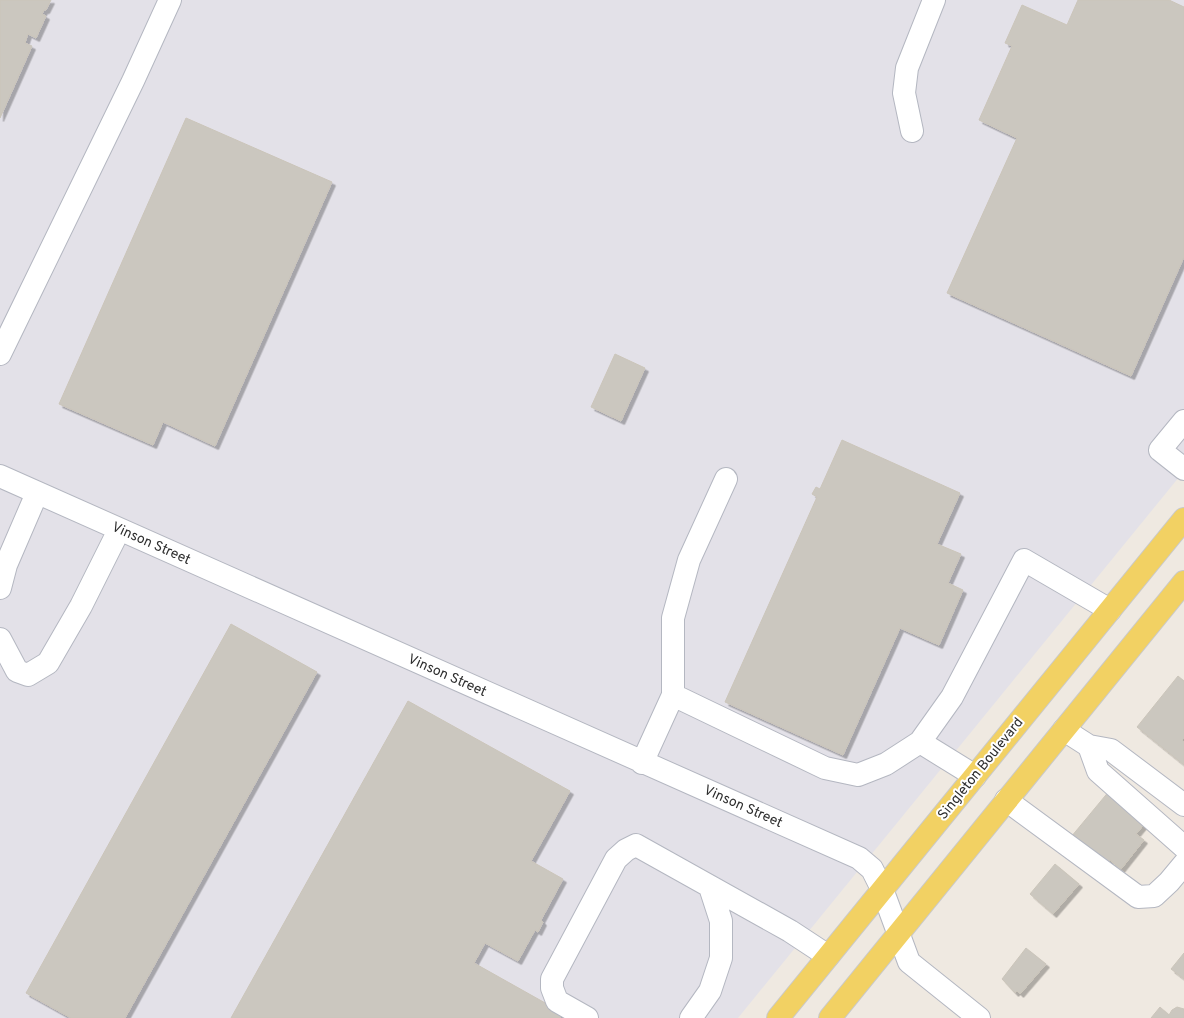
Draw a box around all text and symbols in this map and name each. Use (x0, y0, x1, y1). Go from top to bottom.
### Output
street label: Vinson Street (109, 519, 193, 569)
street label: Vinson Street (405, 651, 489, 701)
street label: Singleton Boulevard (935, 715, 1027, 823)
street label: Vinson Street (701, 782, 785, 832)

